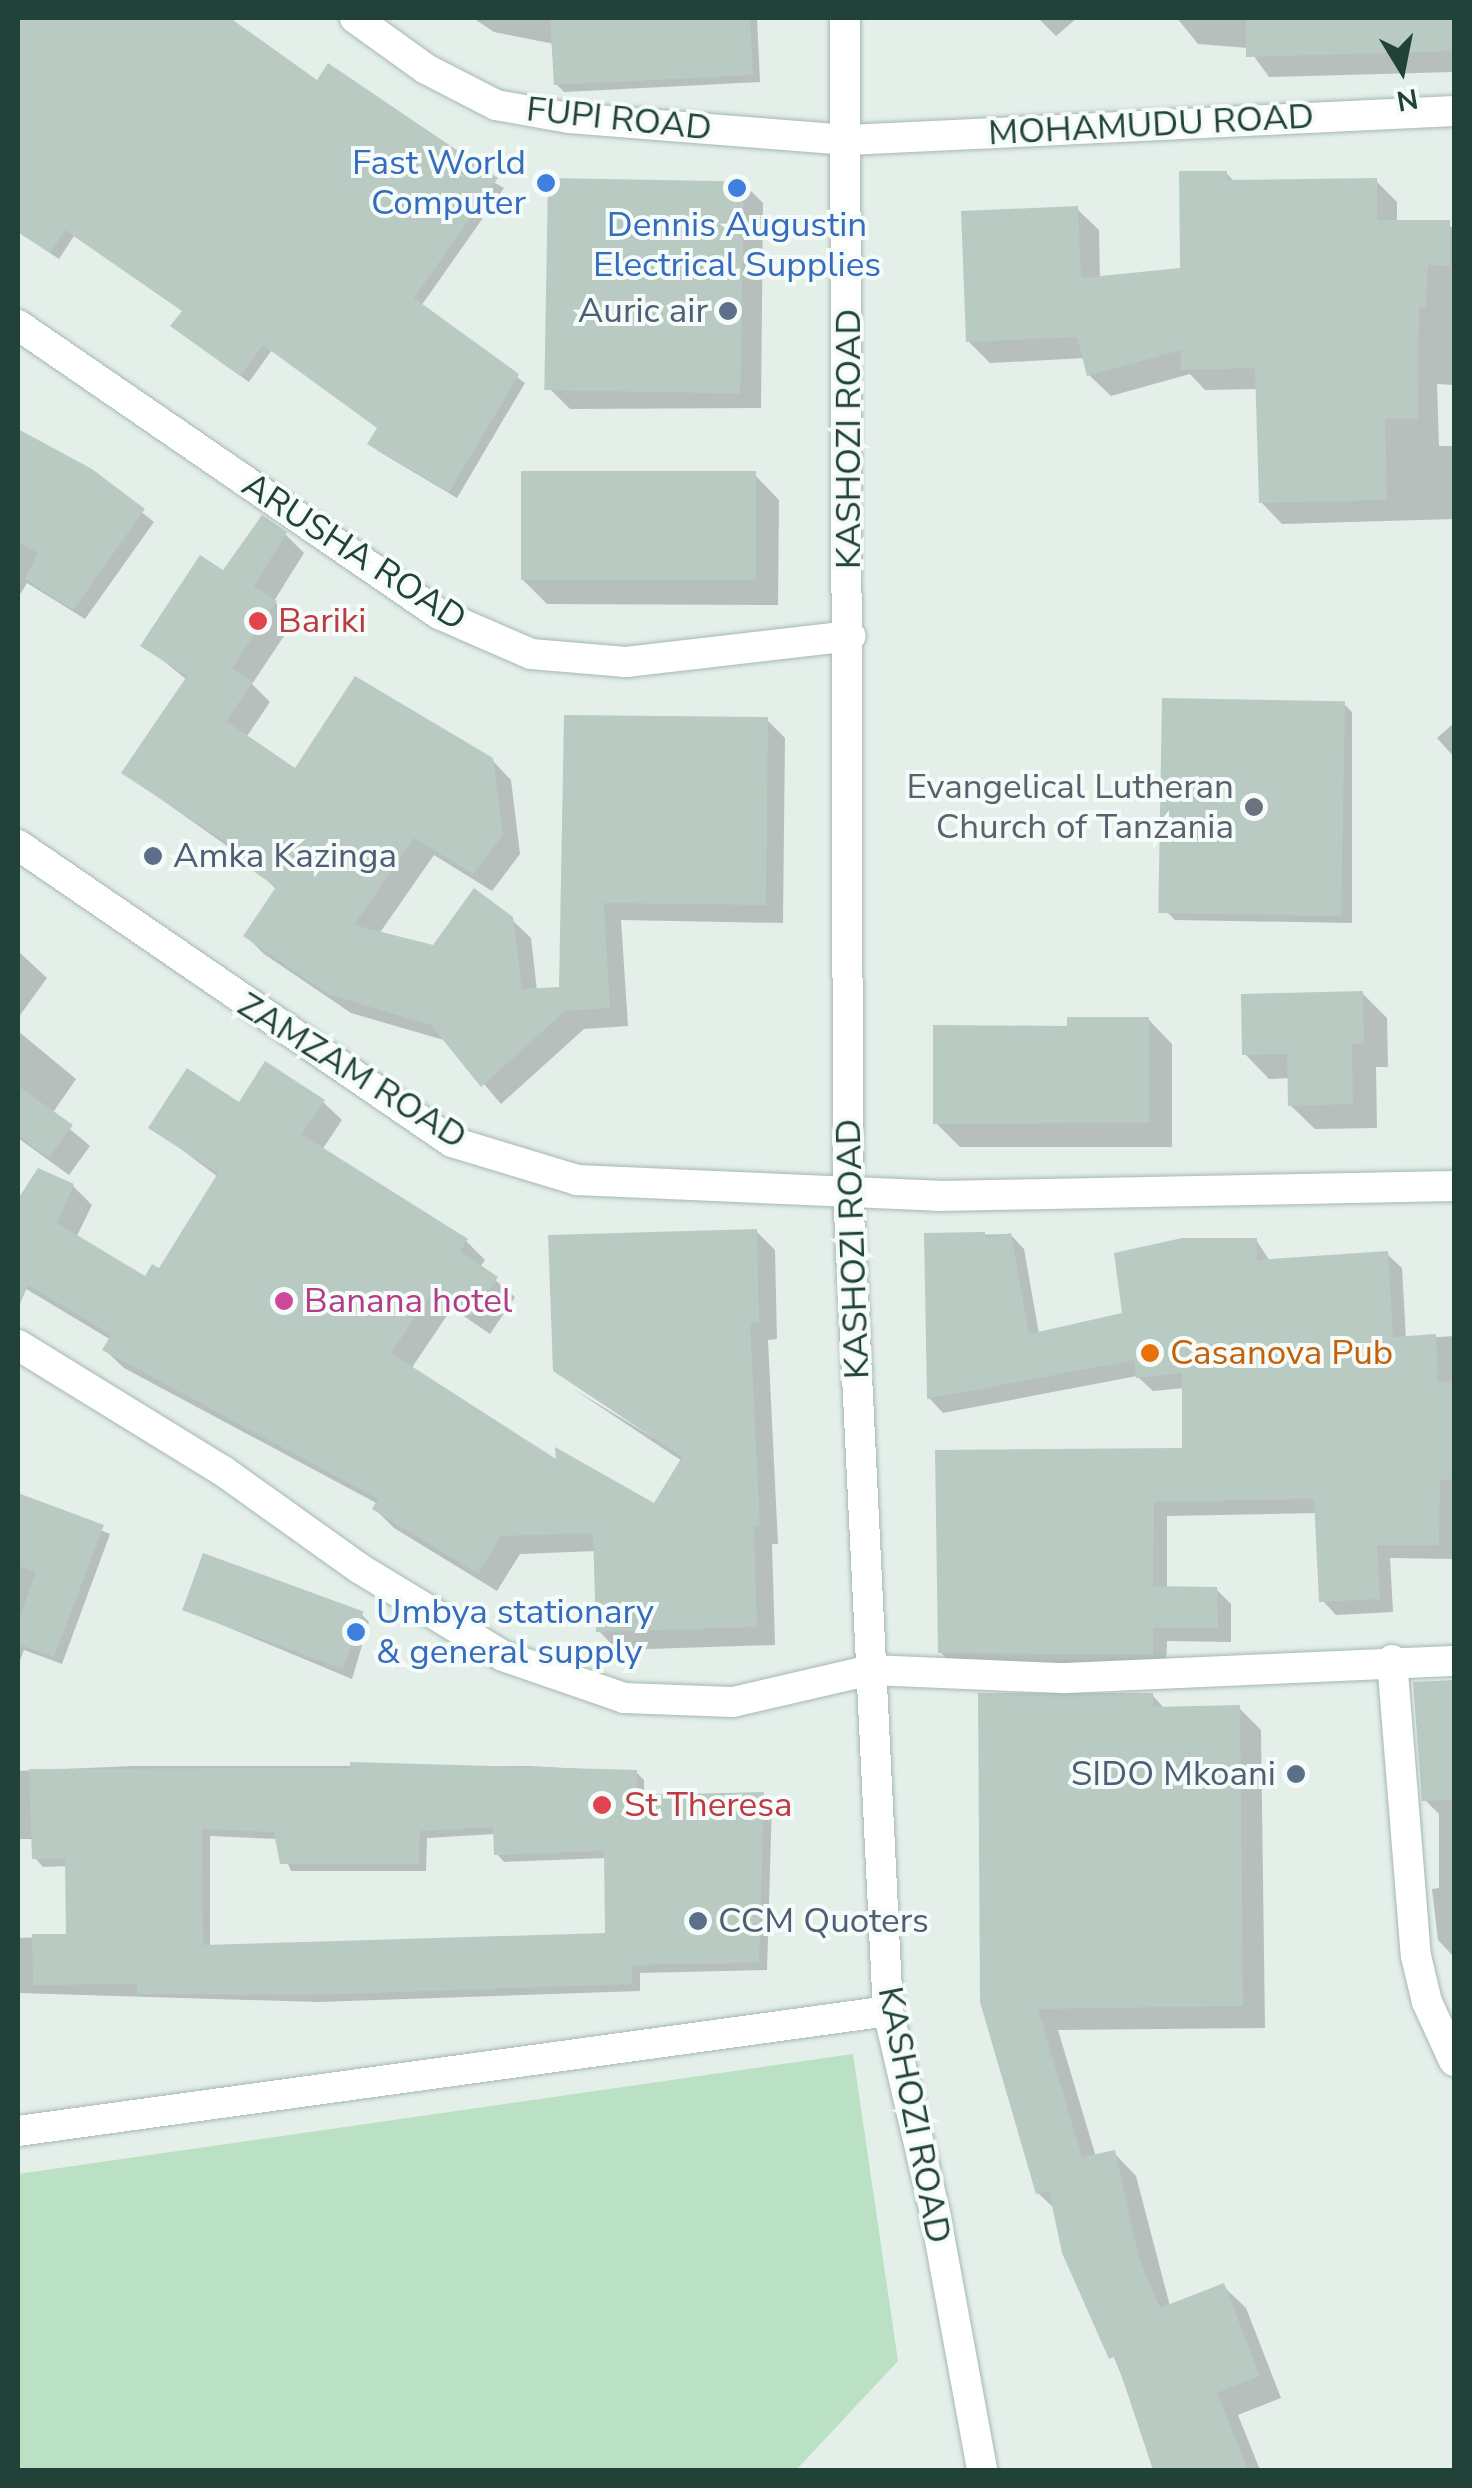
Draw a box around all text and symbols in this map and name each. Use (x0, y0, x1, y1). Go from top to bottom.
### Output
north arrow (1352, 20, 1452, 120)
text: N (1394, 79, 1421, 120)
street label: FUPI ROAD (524, 88, 714, 150)
street label: MOHAMUDU ROAD (987, 96, 1315, 154)
place label: Fast World Computer (352, 142, 526, 224)
marker: Fast World Computer (535, 172, 557, 194)
marker: Dennis Augustin Electrical Supplies (726, 177, 748, 199)
place label: Dennis Augustin Electrical Supplies (593, 204, 881, 286)
place label: Auric air (578, 290, 708, 332)
marker: Auric air (717, 300, 739, 322)
street label: KASHOZI ROAD (828, 309, 870, 569)
street label: ARUSHA ROAD (234, 464, 474, 640)
place label: Bariki (278, 600, 366, 642)
marker: Bariki (247, 610, 269, 632)
place label: Evangelical Lutheran Church of Tanzania (906, 766, 1234, 848)
marker: Evangelical Lutheran Church of Tanzania (1243, 796, 1265, 818)
place label: Amka Kazinga (173, 835, 397, 877)
marker: Amka Kazinga (142, 845, 164, 867)
street label: ZAMZAM ROAD (230, 984, 474, 1158)
street label: KASHOZI ROAD (827, 1118, 879, 1380)
place label: Banana hotel (304, 1280, 512, 1322)
marker: Banana hotel (273, 1290, 295, 1312)
place label: Casanova Pub (1170, 1332, 1393, 1374)
marker: Casanova Pub (1139, 1342, 1161, 1364)
place label: Umbya stationary & general supply (376, 1591, 654, 1673)
marker: Umbya stationary & general supply (345, 1621, 367, 1643)
place label: SIDO Mkoani (1071, 1753, 1276, 1795)
marker: SIDO Mkoani (1285, 1763, 1307, 1785)
place label: St Theresa (624, 1784, 793, 1826)
marker: St Theresa (589, 1792, 615, 1818)
place label: CCM Quoters (718, 1900, 929, 1942)
marker: CCM Quoters (687, 1910, 709, 1932)
street label: KASHOZI ROAD (869, 1983, 959, 2247)

